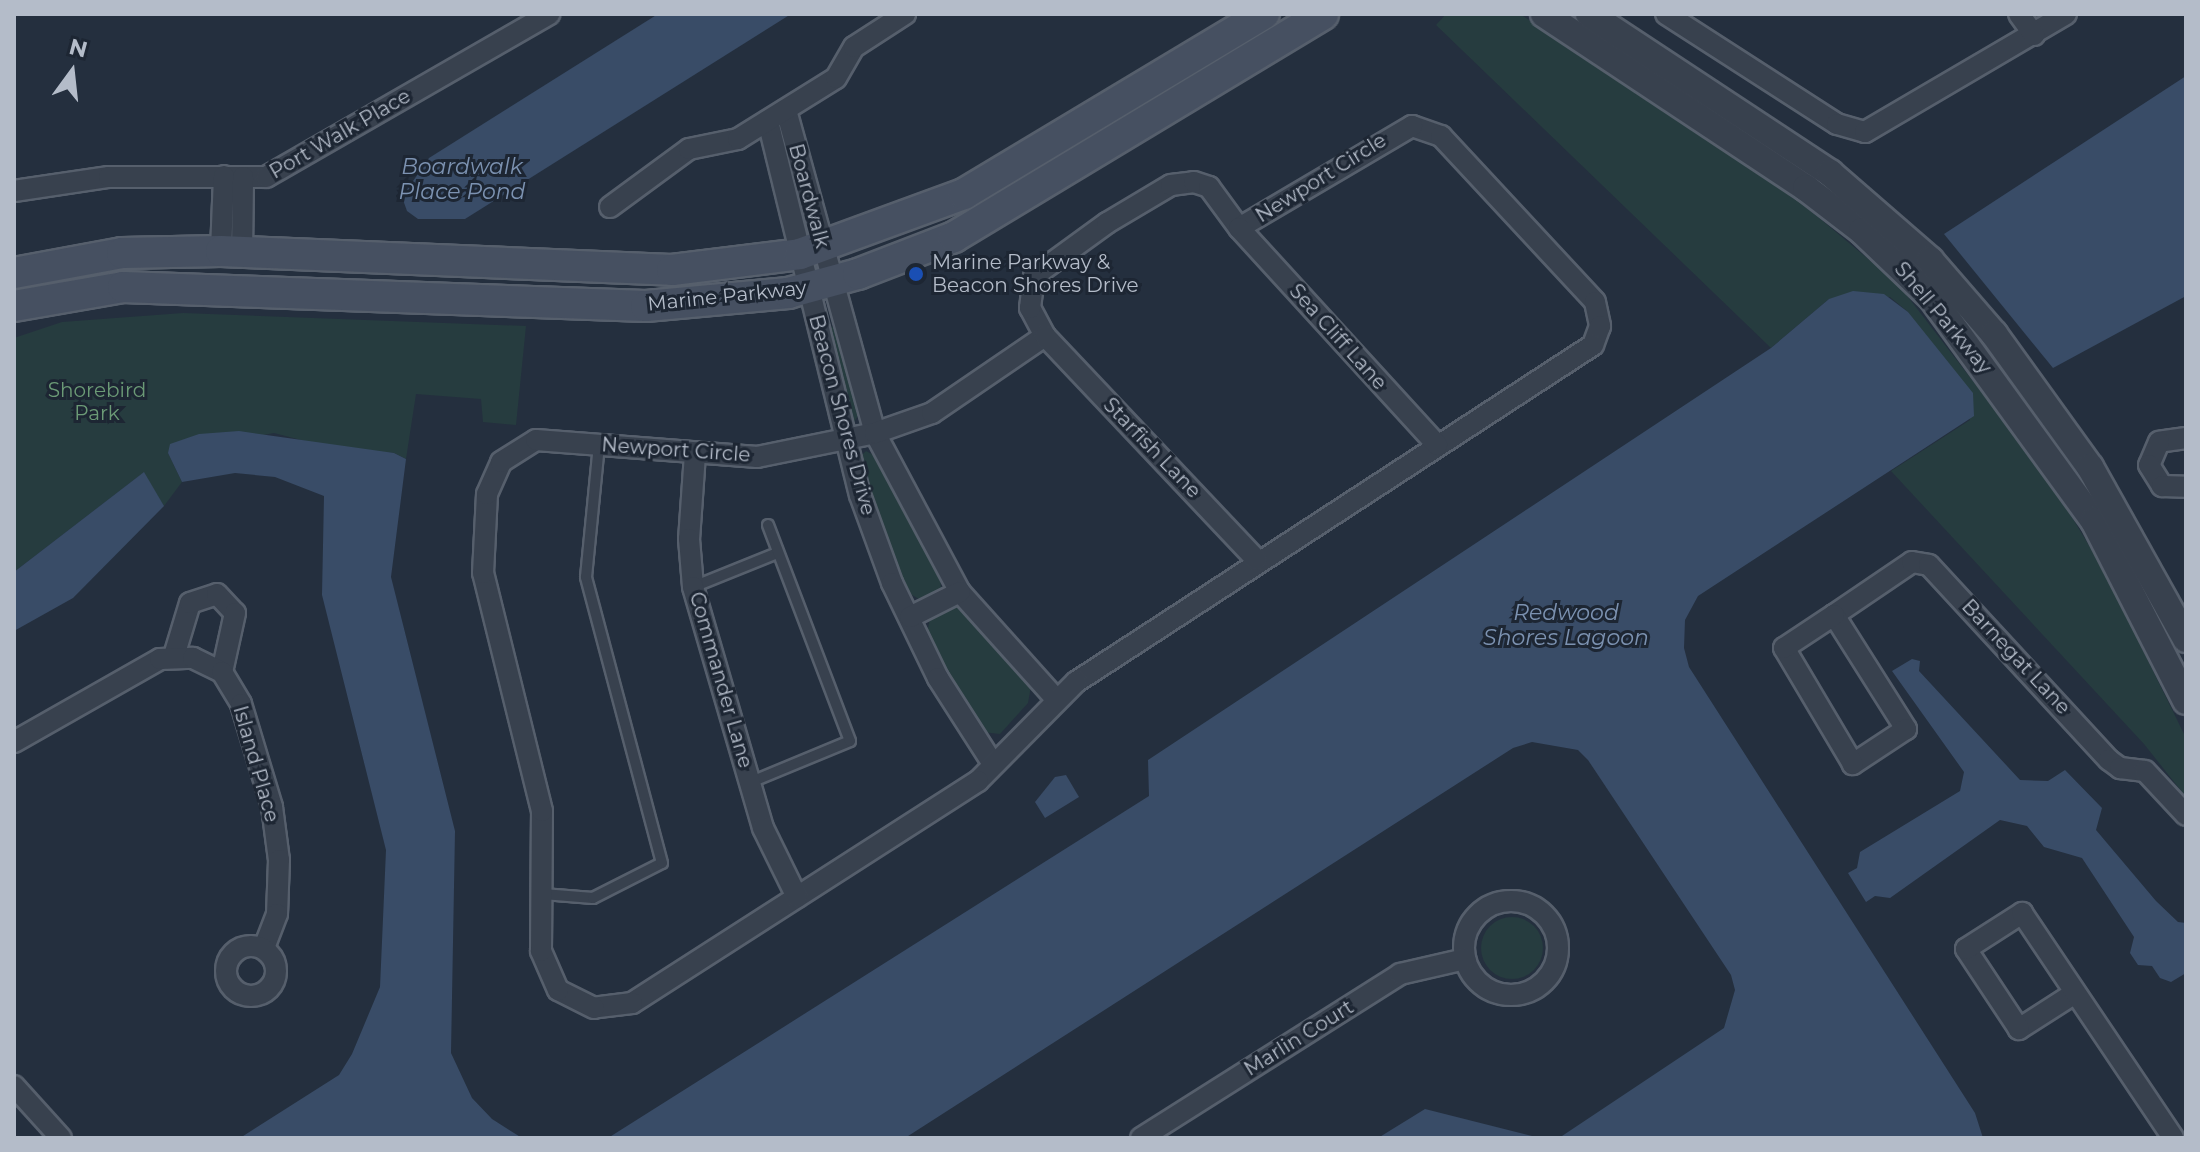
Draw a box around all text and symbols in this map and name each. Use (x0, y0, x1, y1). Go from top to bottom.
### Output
north arrow (32, 32, 112, 112)
text: N (66, 33, 90, 64)
street label: Port Walk Place (265, 84, 415, 184)
street label: Newport Circle (1251, 128, 1391, 228)
street label: Boardwalk (784, 141, 834, 251)
water label: Boardwalk Place Pond (399, 153, 525, 204)
place label: Marine Parkway & Beacon Shores Drive (932, 250, 1139, 297)
street label: Shell Parkway (1889, 257, 1997, 379)
marker: Marine Parkway & Beacon Shores Drive (907, 265, 925, 283)
street label: Marine Parkway (646, 276, 808, 316)
street label: Sea Cliff Lane (1284, 279, 1392, 395)
street label: Beacon Shores Drive (804, 312, 880, 518)
park label: Shorebird Park (48, 378, 146, 425)
street label: Starfish Lane (1098, 393, 1206, 503)
street label: Newport Circle (601, 433, 751, 467)
street label: Commander Lane (684, 589, 758, 771)
street label: Barnegat Lane (1957, 595, 2075, 719)
water label: Redwood Shores Lagoon (1483, 599, 1649, 650)
street label: Island Place (228, 703, 284, 825)
street label: Marlin Court (1240, 995, 1358, 1081)

